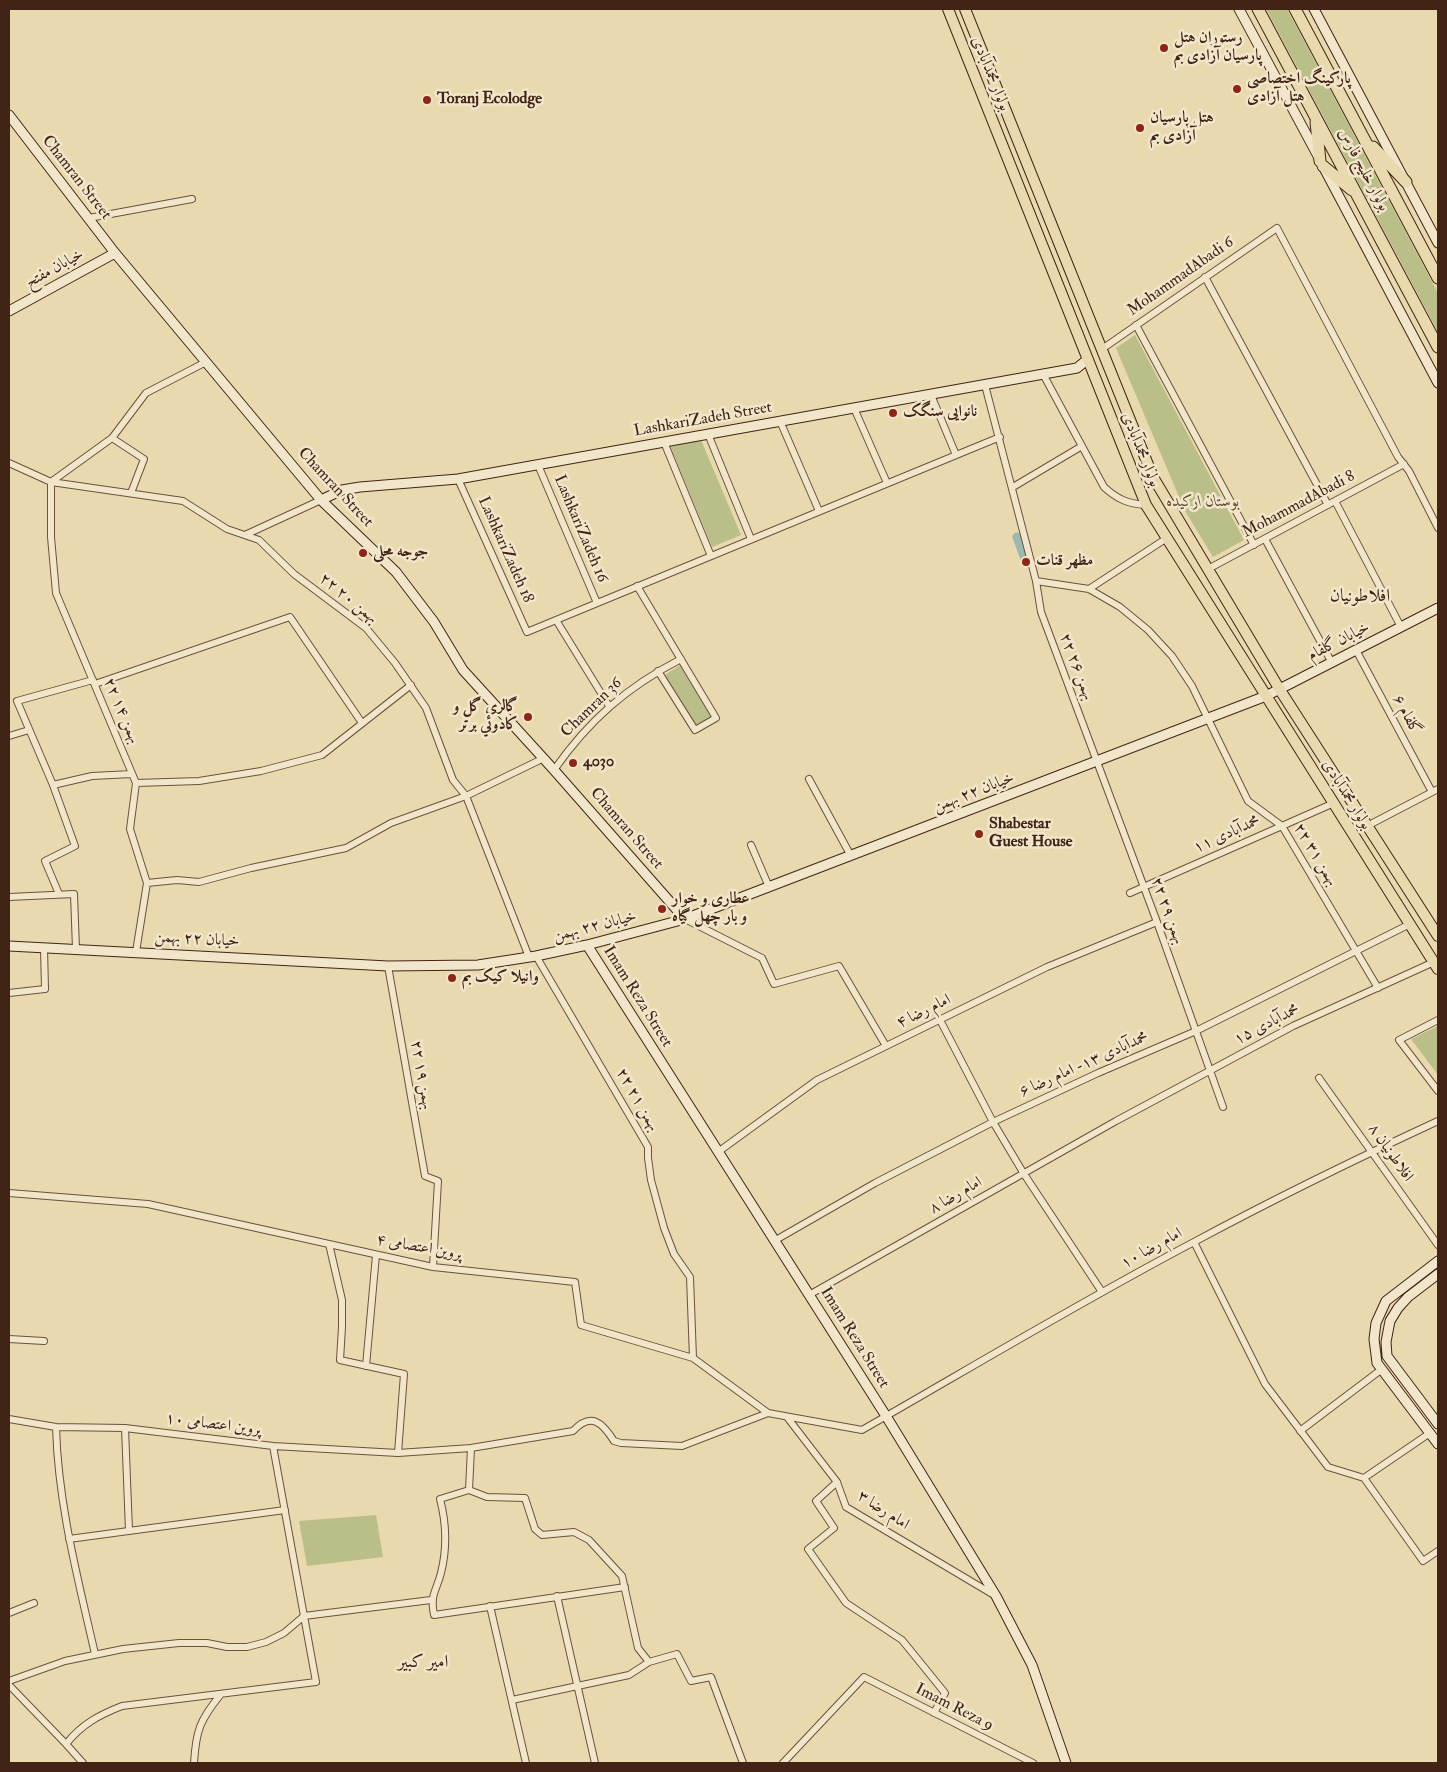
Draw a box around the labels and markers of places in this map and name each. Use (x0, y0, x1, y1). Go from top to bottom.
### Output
place label: رستوران هتل پارسیان آزادی بم (1174, 29, 1262, 67)
marker: رستوران هتل پارسیان آزادی بم (1158, 42, 1170, 54)
place label: پارکینگ اختصاصی هتل آزادی (1247, 70, 1351, 108)
marker: پارکینگ اختصاصی هتل آزادی (1231, 83, 1243, 95)
place label: Toranj Ecolodge (437, 90, 542, 110)
marker: Toranj Ecolodge (421, 94, 433, 106)
place label: هتل پارسیان آزادی بم (1150, 109, 1214, 147)
marker: هتل پارسیان آزادی بم (1134, 122, 1146, 134)
place label: نانوایی سنگک (903, 403, 977, 423)
marker: نانوایی سنگک (887, 407, 899, 419)
place label: جوجه محلی (373, 543, 428, 563)
marker: جوجه محلی (357, 547, 369, 559)
place label: مظهر قنات (1036, 552, 1093, 572)
marker: مظهر قنات (1020, 556, 1032, 568)
place label: گالري گل و كادوئي برتر (453, 698, 518, 736)
marker: گالري گل و كادوئي برتر (522, 711, 534, 723)
place label: 4030 (583, 753, 614, 773)
marker: 4030 (567, 757, 579, 769)
place label: Shabestar Guest House (989, 815, 1073, 853)
marker: Shabestar Guest House (973, 828, 985, 840)
place label: عطاری و خوار و بار چهل گیاه (672, 890, 750, 928)
marker: عطاری و خوار و بار چهل گیاه (656, 903, 668, 915)
place label: وانیلا کیک بم (462, 968, 539, 988)
marker: وانیلا کیک بم (446, 972, 458, 984)

